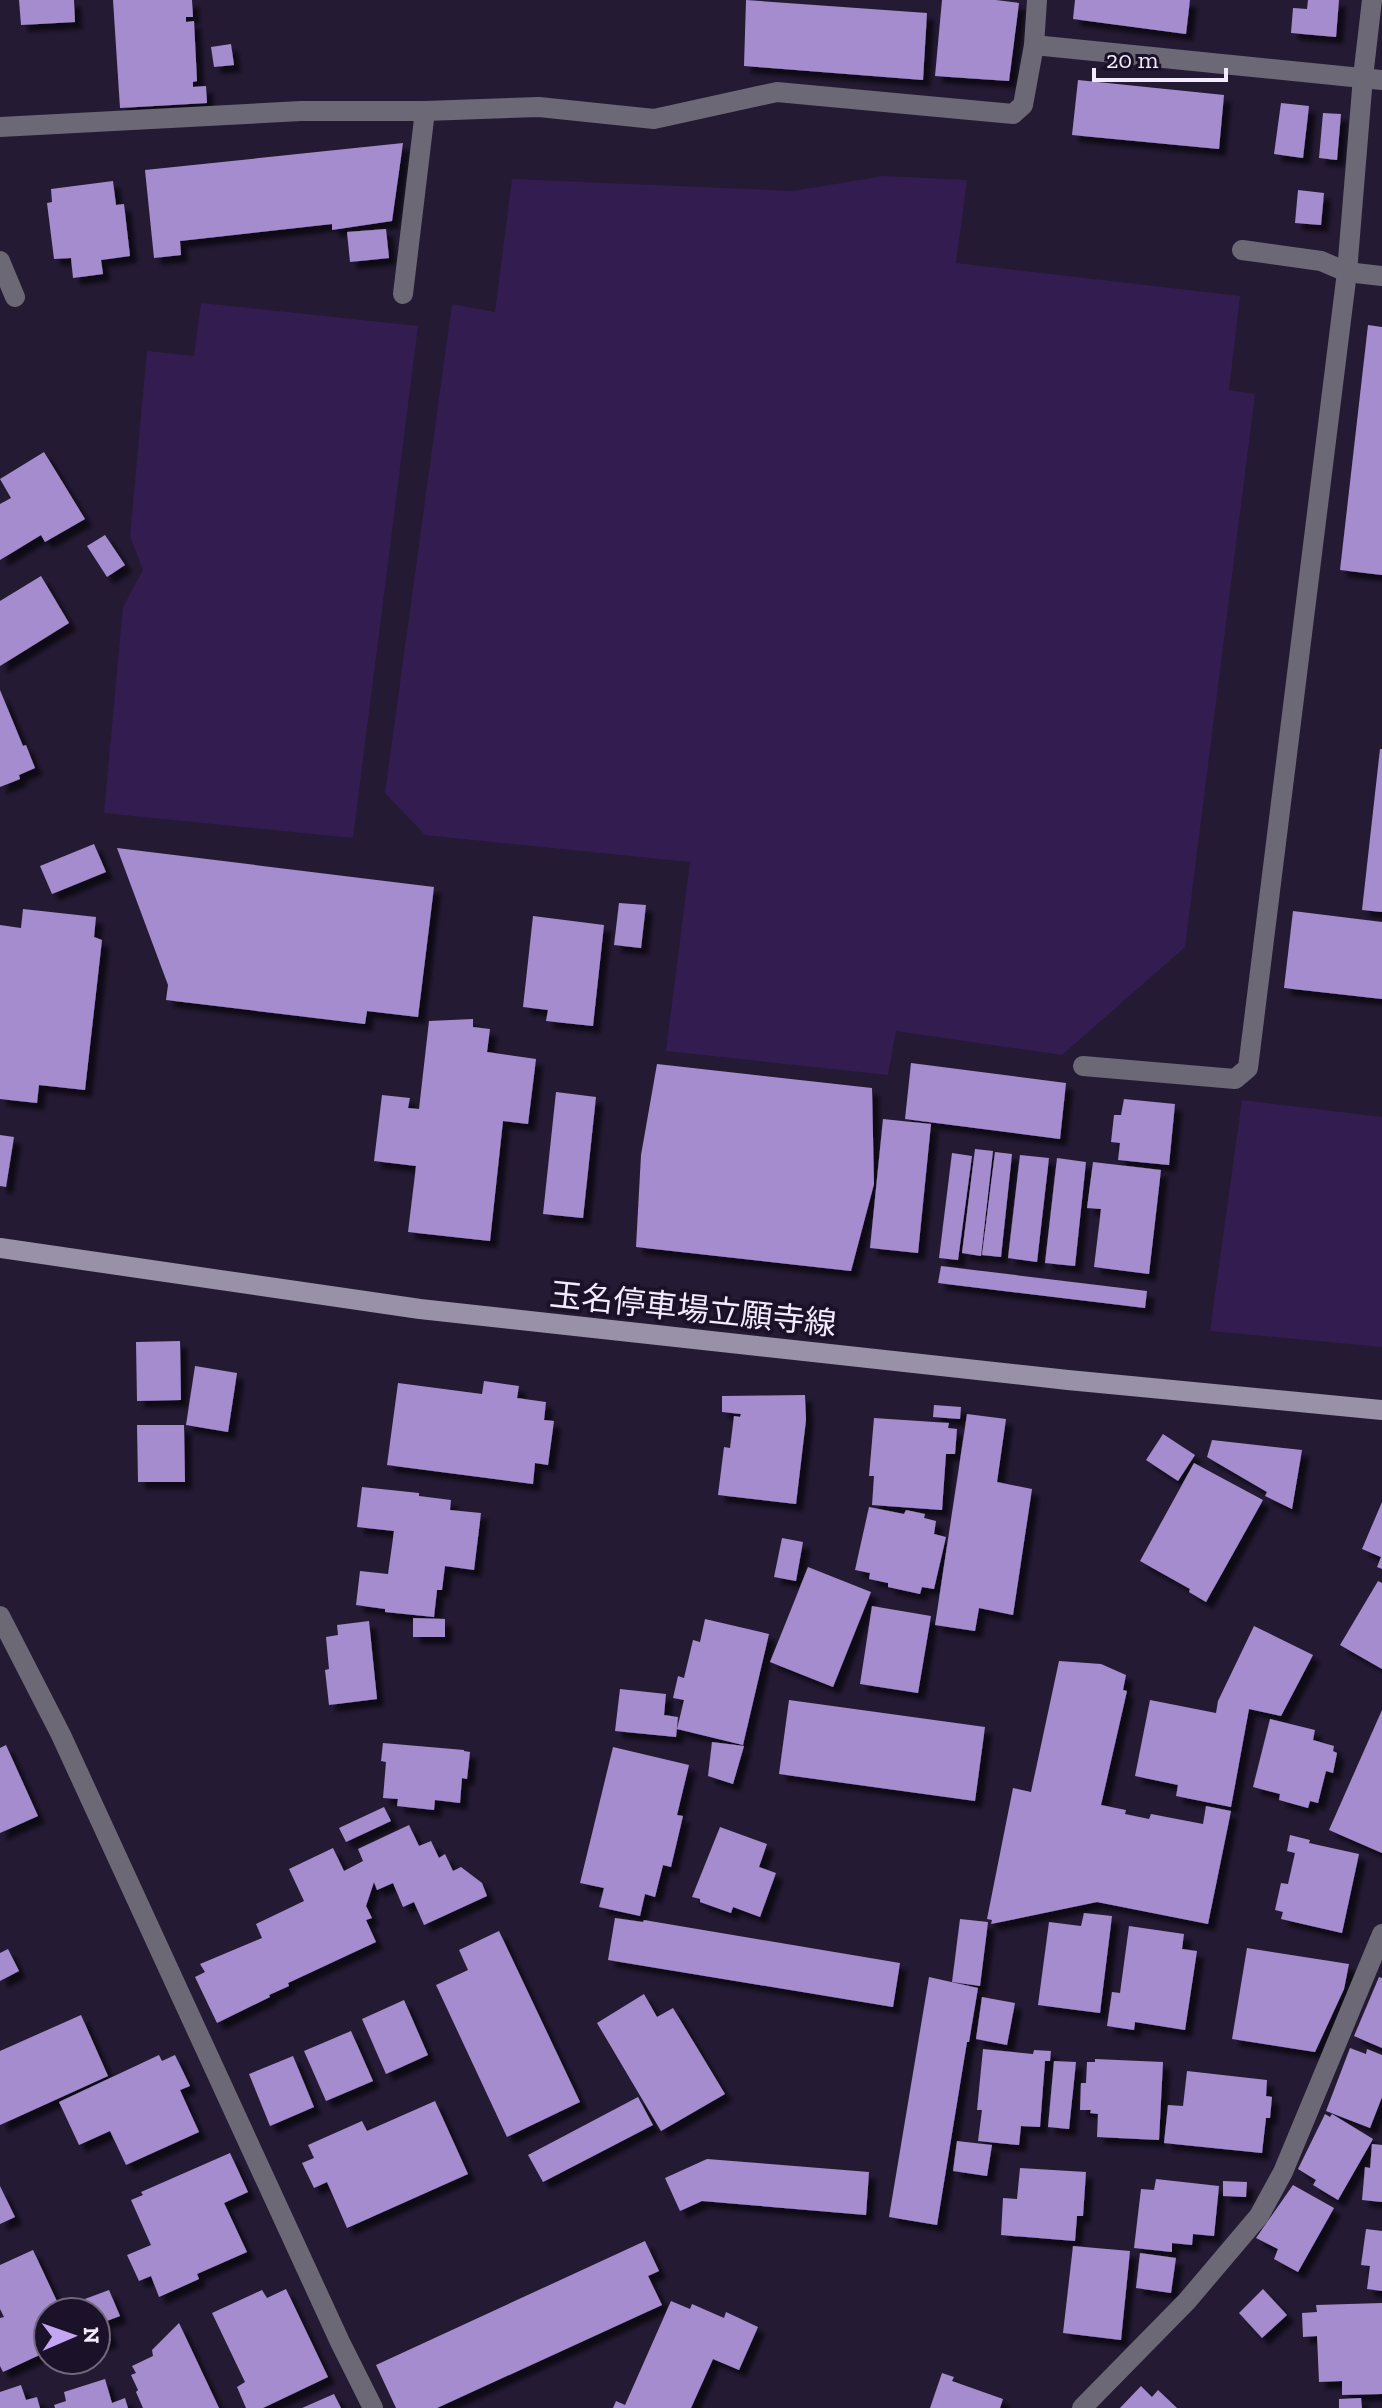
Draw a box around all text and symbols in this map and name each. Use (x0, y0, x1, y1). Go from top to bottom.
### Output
scale bar (1094, 32, 1226, 82)
text: 20 m (1106, 45, 1159, 74)
street label: 玉名停車場立願寺線 (548, 1275, 838, 1343)
north arrow (32, 2296, 112, 2376)
text: N (78, 2326, 105, 2344)

